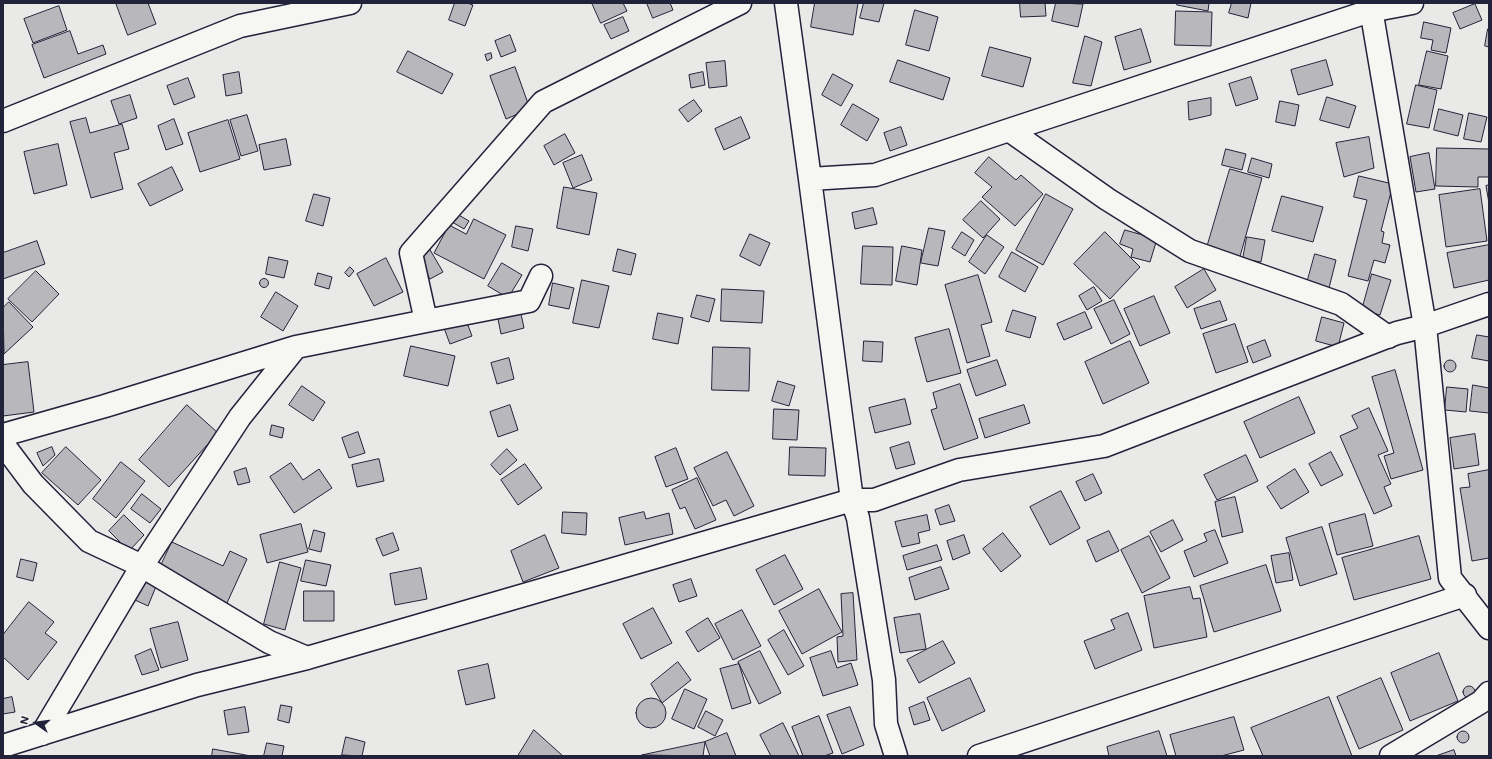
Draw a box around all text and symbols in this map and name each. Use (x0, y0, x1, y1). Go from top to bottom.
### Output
north arrow (16, 703, 56, 743)
text: N (16, 714, 32, 726)

